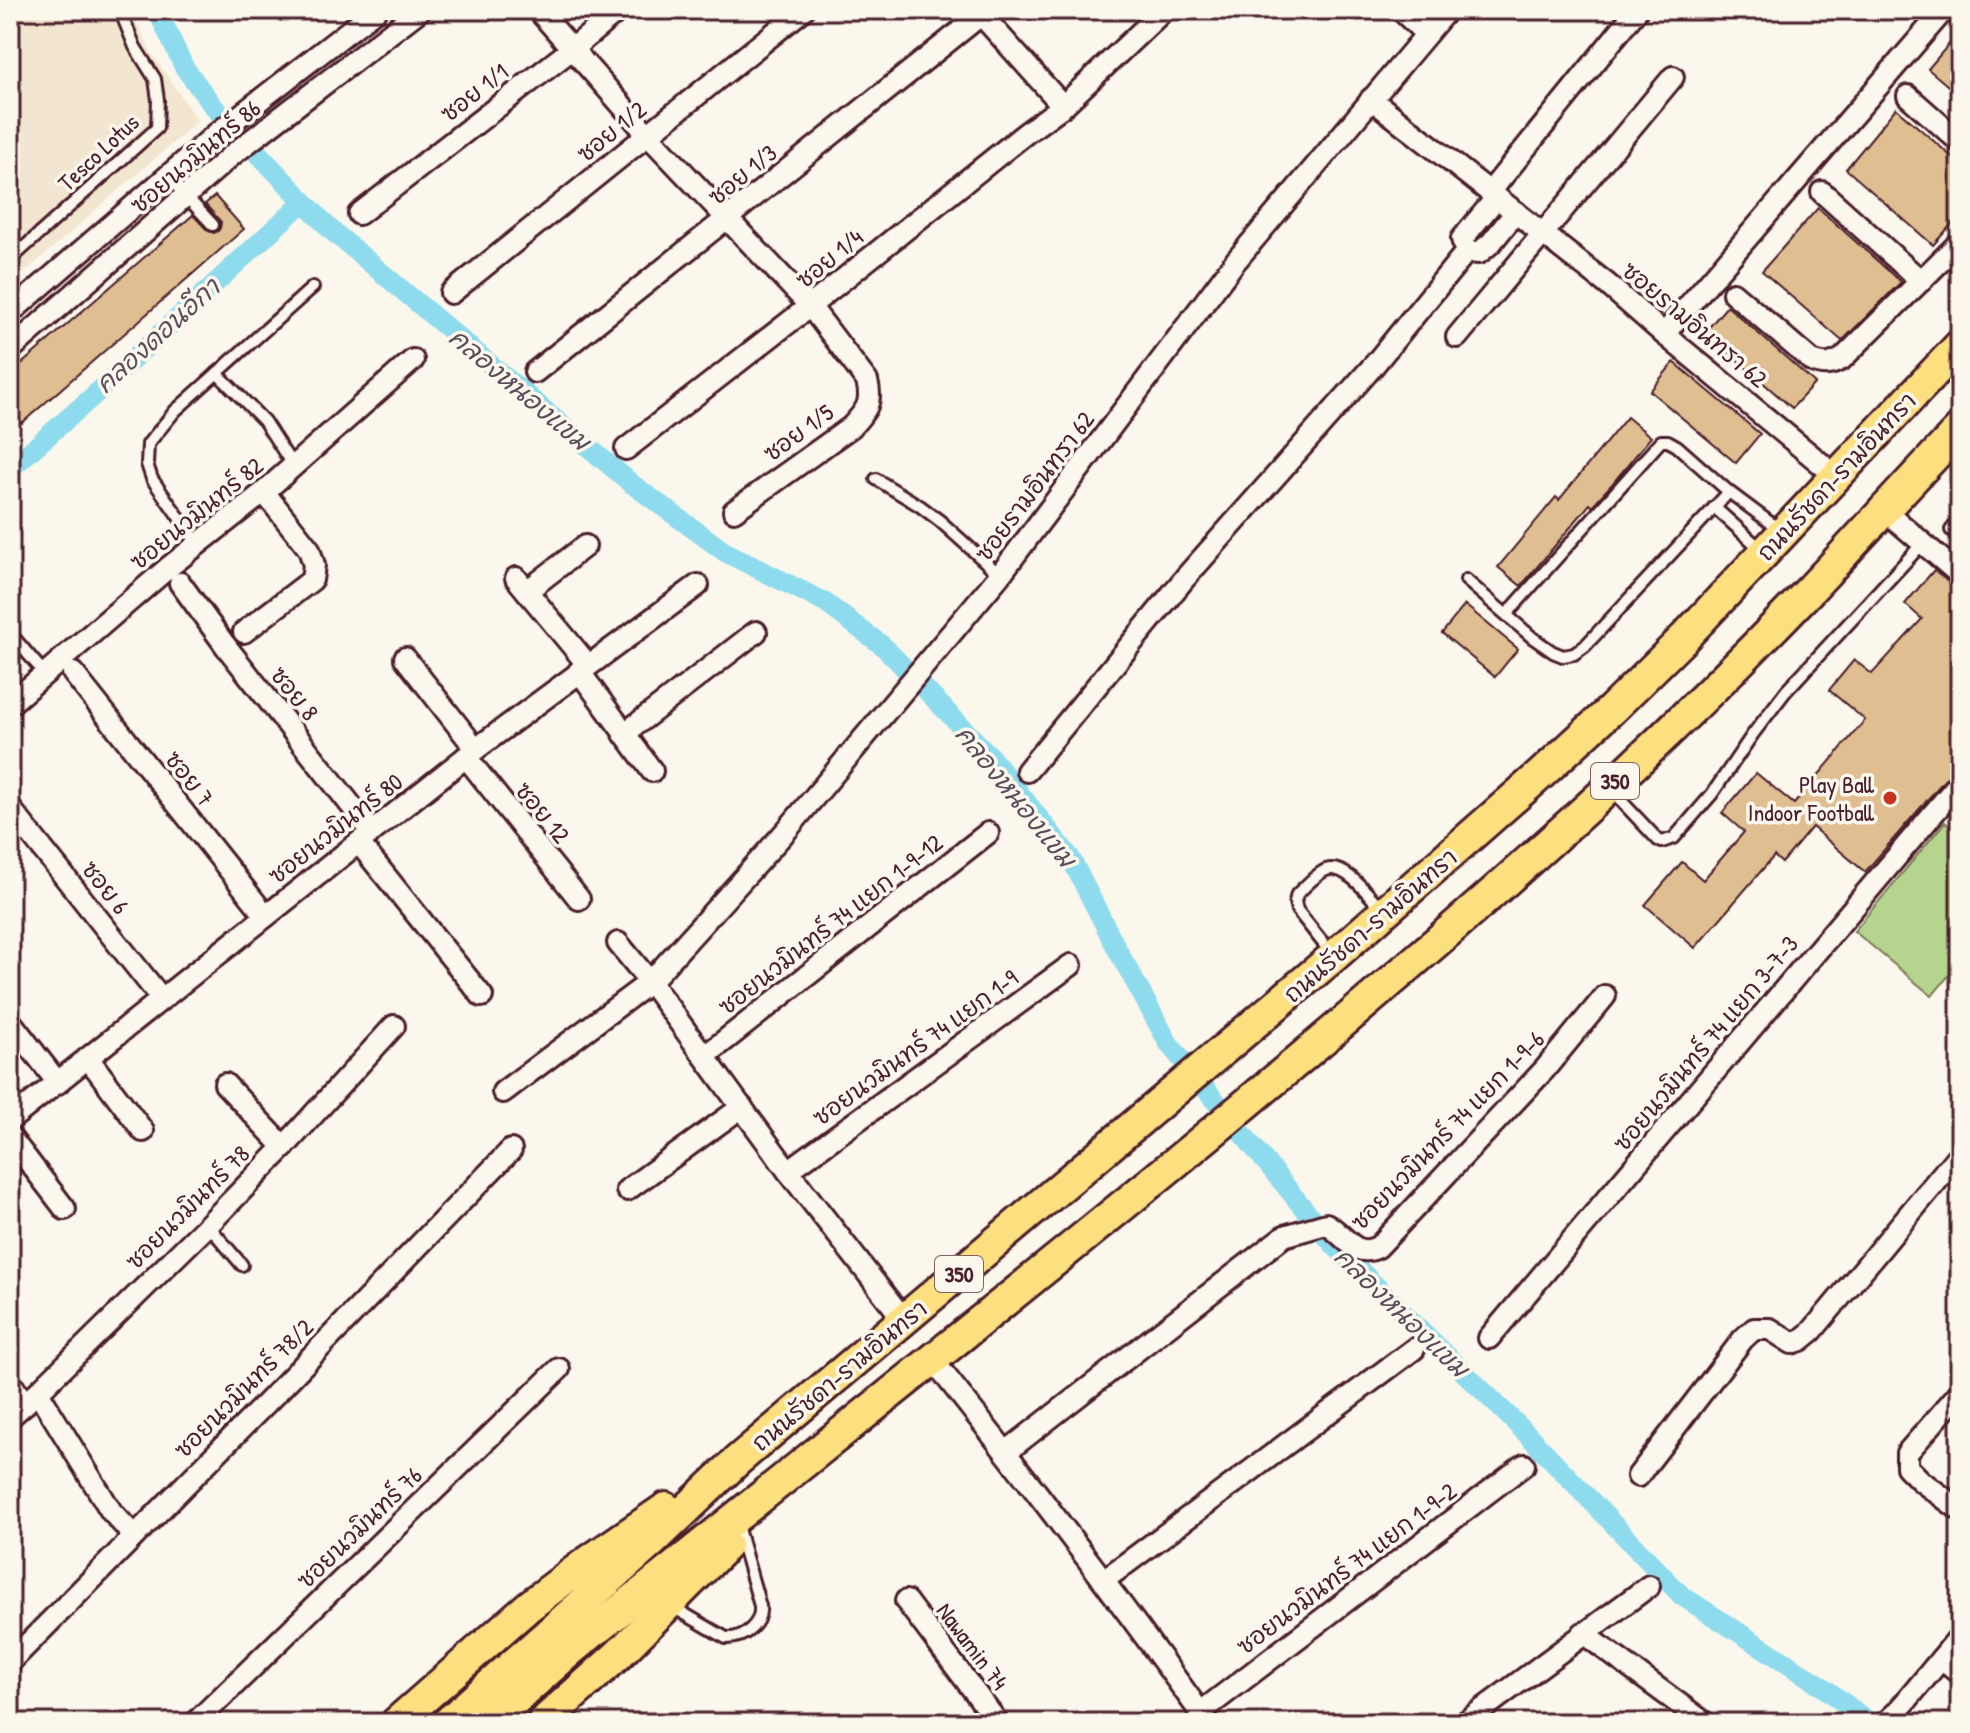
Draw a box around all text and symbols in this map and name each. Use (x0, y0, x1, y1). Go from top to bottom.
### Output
street label: ซอย 1/1 (433, 55, 515, 129)
street label: ซอยนวมินทร์ 86 (123, 92, 267, 220)
street label: ซอย 1/2 (570, 93, 652, 169)
street label: Tesco Lotus (50, 106, 146, 198)
street label: ซอย 1/3 (701, 136, 783, 212)
street label: ซอย 1/4 (789, 221, 869, 295)
street label: ซอยรามอินทรา 62 (1616, 254, 1774, 394)
water label: คลองดอนอีกา (87, 268, 228, 400)
water label: คลองหนองแขม (442, 320, 599, 460)
street label: ถนนรัชดา-รามอินทรา (1749, 385, 1923, 567)
street label: ซอย 1/5 (757, 396, 839, 468)
street label: ซอยรามอินทรา 62 (967, 405, 1101, 567)
street label: ซอยนวมินทร์ 82 (123, 449, 269, 577)
street label: ซอย 8 (264, 659, 326, 727)
water label: คลองหนองแขม (948, 717, 1086, 876)
street label: ซอย 7 (158, 744, 222, 812)
road number: 350 (1591, 763, 1639, 799)
street label: ซอยนวมินทร์ 80 (261, 766, 409, 890)
place label: Play Ball Indoor Football (1748, 768, 1875, 828)
street label: ซอย 12 (508, 775, 578, 849)
marker: Play Ball Indoor Football (1881, 789, 1899, 807)
street label: ซอยนวมินทร์ 74 แยก 1-9-12 (711, 826, 949, 1022)
street label: ถนนรัชดา-รามอินทรา (1276, 841, 1464, 1009)
street label: ซอย 6 (75, 854, 137, 920)
street label: ซอยนวมินทร์ 74 แยก 3-7-3 (1605, 929, 1805, 1157)
street label: ซอยนวมินทร์ 74 แยก 1-9 (806, 962, 1024, 1132)
street label: ซอยนวมินทร์ 74 แยก 1-9-6 (1343, 1023, 1551, 1237)
street label: ซอยนวมินทร์ 78 (118, 1138, 256, 1276)
water label: คลองหนองแขม (1327, 1239, 1478, 1386)
road number: 350 (935, 1256, 983, 1292)
street label: ถนนรัชดา-รามอินทรา (744, 1292, 934, 1458)
street label: ซอยนวมินทร์ 78/2 (166, 1311, 320, 1465)
street label: ซอยนวมินทร์ 76 (290, 1459, 428, 1595)
street label: ซอยนวมินทร์ 74 แยก 1-9-2 (1230, 1475, 1462, 1661)
street label: Nawamin 74 (930, 1596, 1016, 1696)

